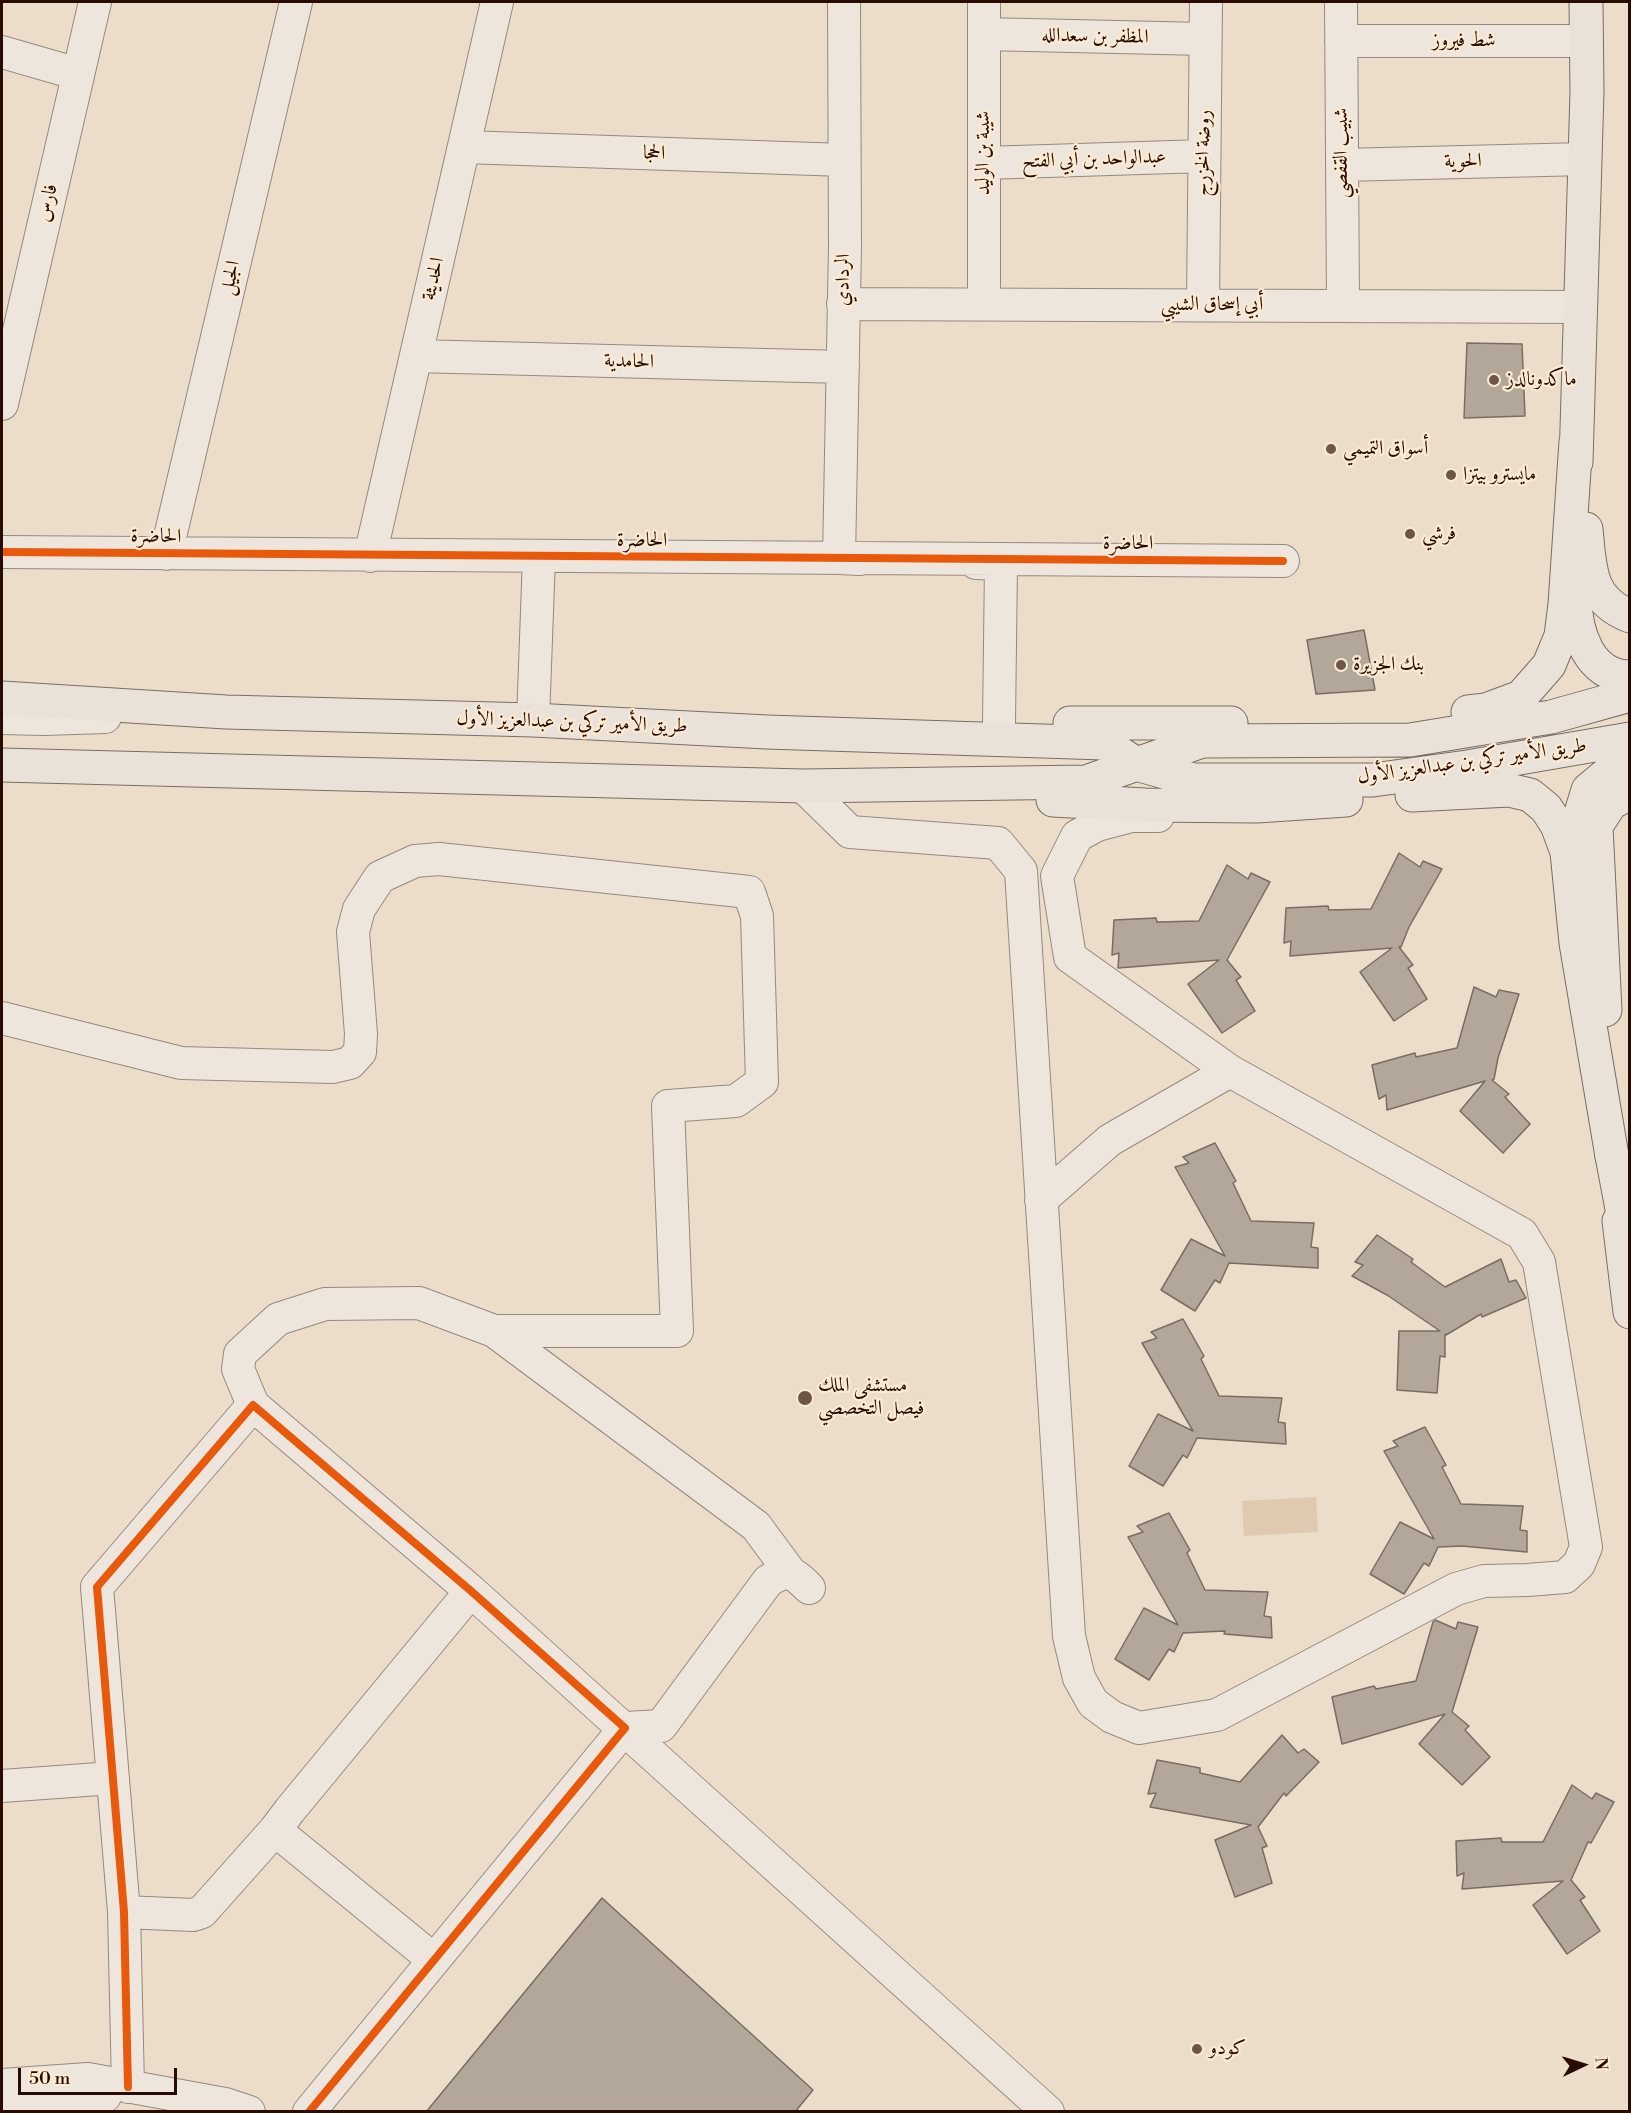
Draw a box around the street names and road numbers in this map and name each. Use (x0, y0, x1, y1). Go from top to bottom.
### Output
street label: المظفر بن سعدالله (1041, 24, 1149, 50)
street label: شط فيروز (1432, 29, 1496, 53)
street label: شبيب القفصي (1330, 108, 1354, 198)
street label: روضة الخزرج (1191, 109, 1217, 197)
street label: شيبة بن الوليد (972, 111, 996, 195)
street label: الحجا (642, 142, 666, 166)
street label: عبدالواحد بن أبي الفتح (1022, 145, 1166, 175)
street label: الحوية (1444, 150, 1482, 174)
street label: فارس (32, 182, 64, 224)
street label: الردادي (832, 254, 856, 306)
street label: الحديثة (417, 255, 451, 303)
street label: الجيل (215, 258, 247, 298)
street label: أبي إسحاق الشيبي (1161, 293, 1263, 317)
street label: الحامدية (604, 349, 654, 375)
street label: الحاضرة (130, 525, 182, 549)
street label: الحاضرة (617, 529, 667, 553)
street label: الحاضرة (1103, 532, 1153, 556)
street label: طريق الأمير تركي بن عبدالعزيز الأول (456, 707, 688, 739)
street label: طريق الأمير تركي بن عبدالعزيز الأول (1356, 734, 1588, 790)

